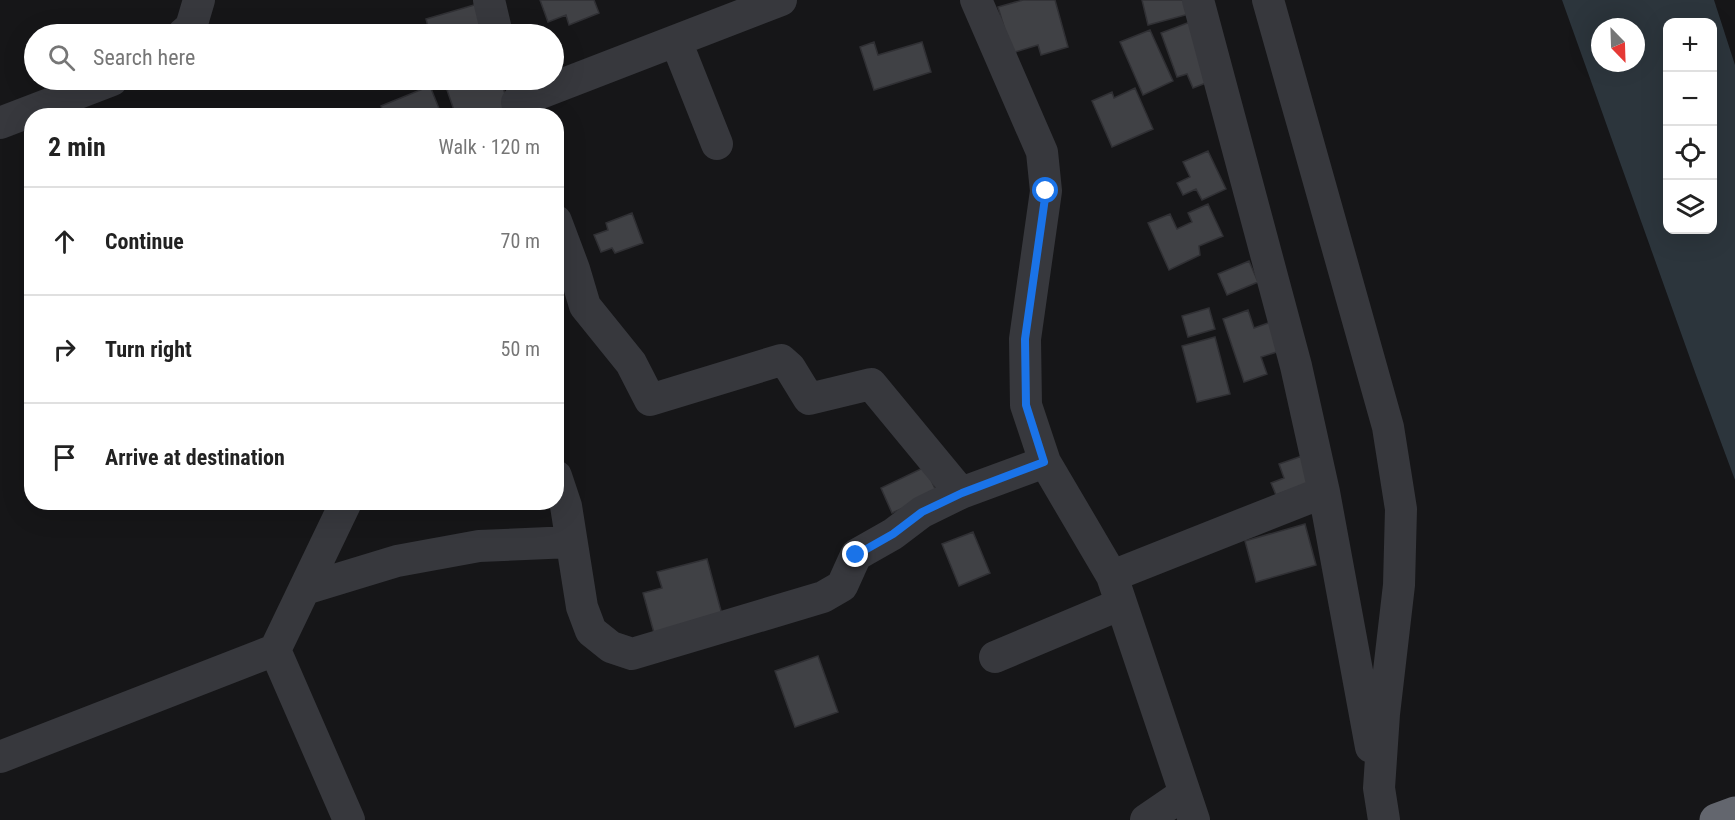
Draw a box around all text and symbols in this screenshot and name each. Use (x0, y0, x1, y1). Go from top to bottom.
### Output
north arrow (1591, 18, 1645, 72)
map controls (1663, 18, 1717, 234)
button: + (1663, 18, 1717, 72)
search box (24, 24, 564, 90)
icon: search (45, 41, 78, 74)
text: Search here (93, 45, 195, 70)
button: − (1663, 72, 1717, 126)
button: locate (1663, 126, 1717, 180)
text: 2 min (48, 132, 106, 162)
text: Walk · 120 m (439, 135, 540, 159)
route start (1032, 177, 1058, 203)
button: layers (1663, 180, 1717, 234)
icon: ahead (48, 225, 81, 258)
text: Continue (105, 229, 184, 254)
text: 70 m (501, 229, 540, 253)
icon: right (48, 333, 81, 366)
text: Turn right (105, 337, 192, 362)
text: 50 m (501, 337, 540, 361)
icon: arrive (48, 441, 81, 474)
text: Arrive at destination (105, 445, 285, 470)
route end (842, 541, 868, 567)

